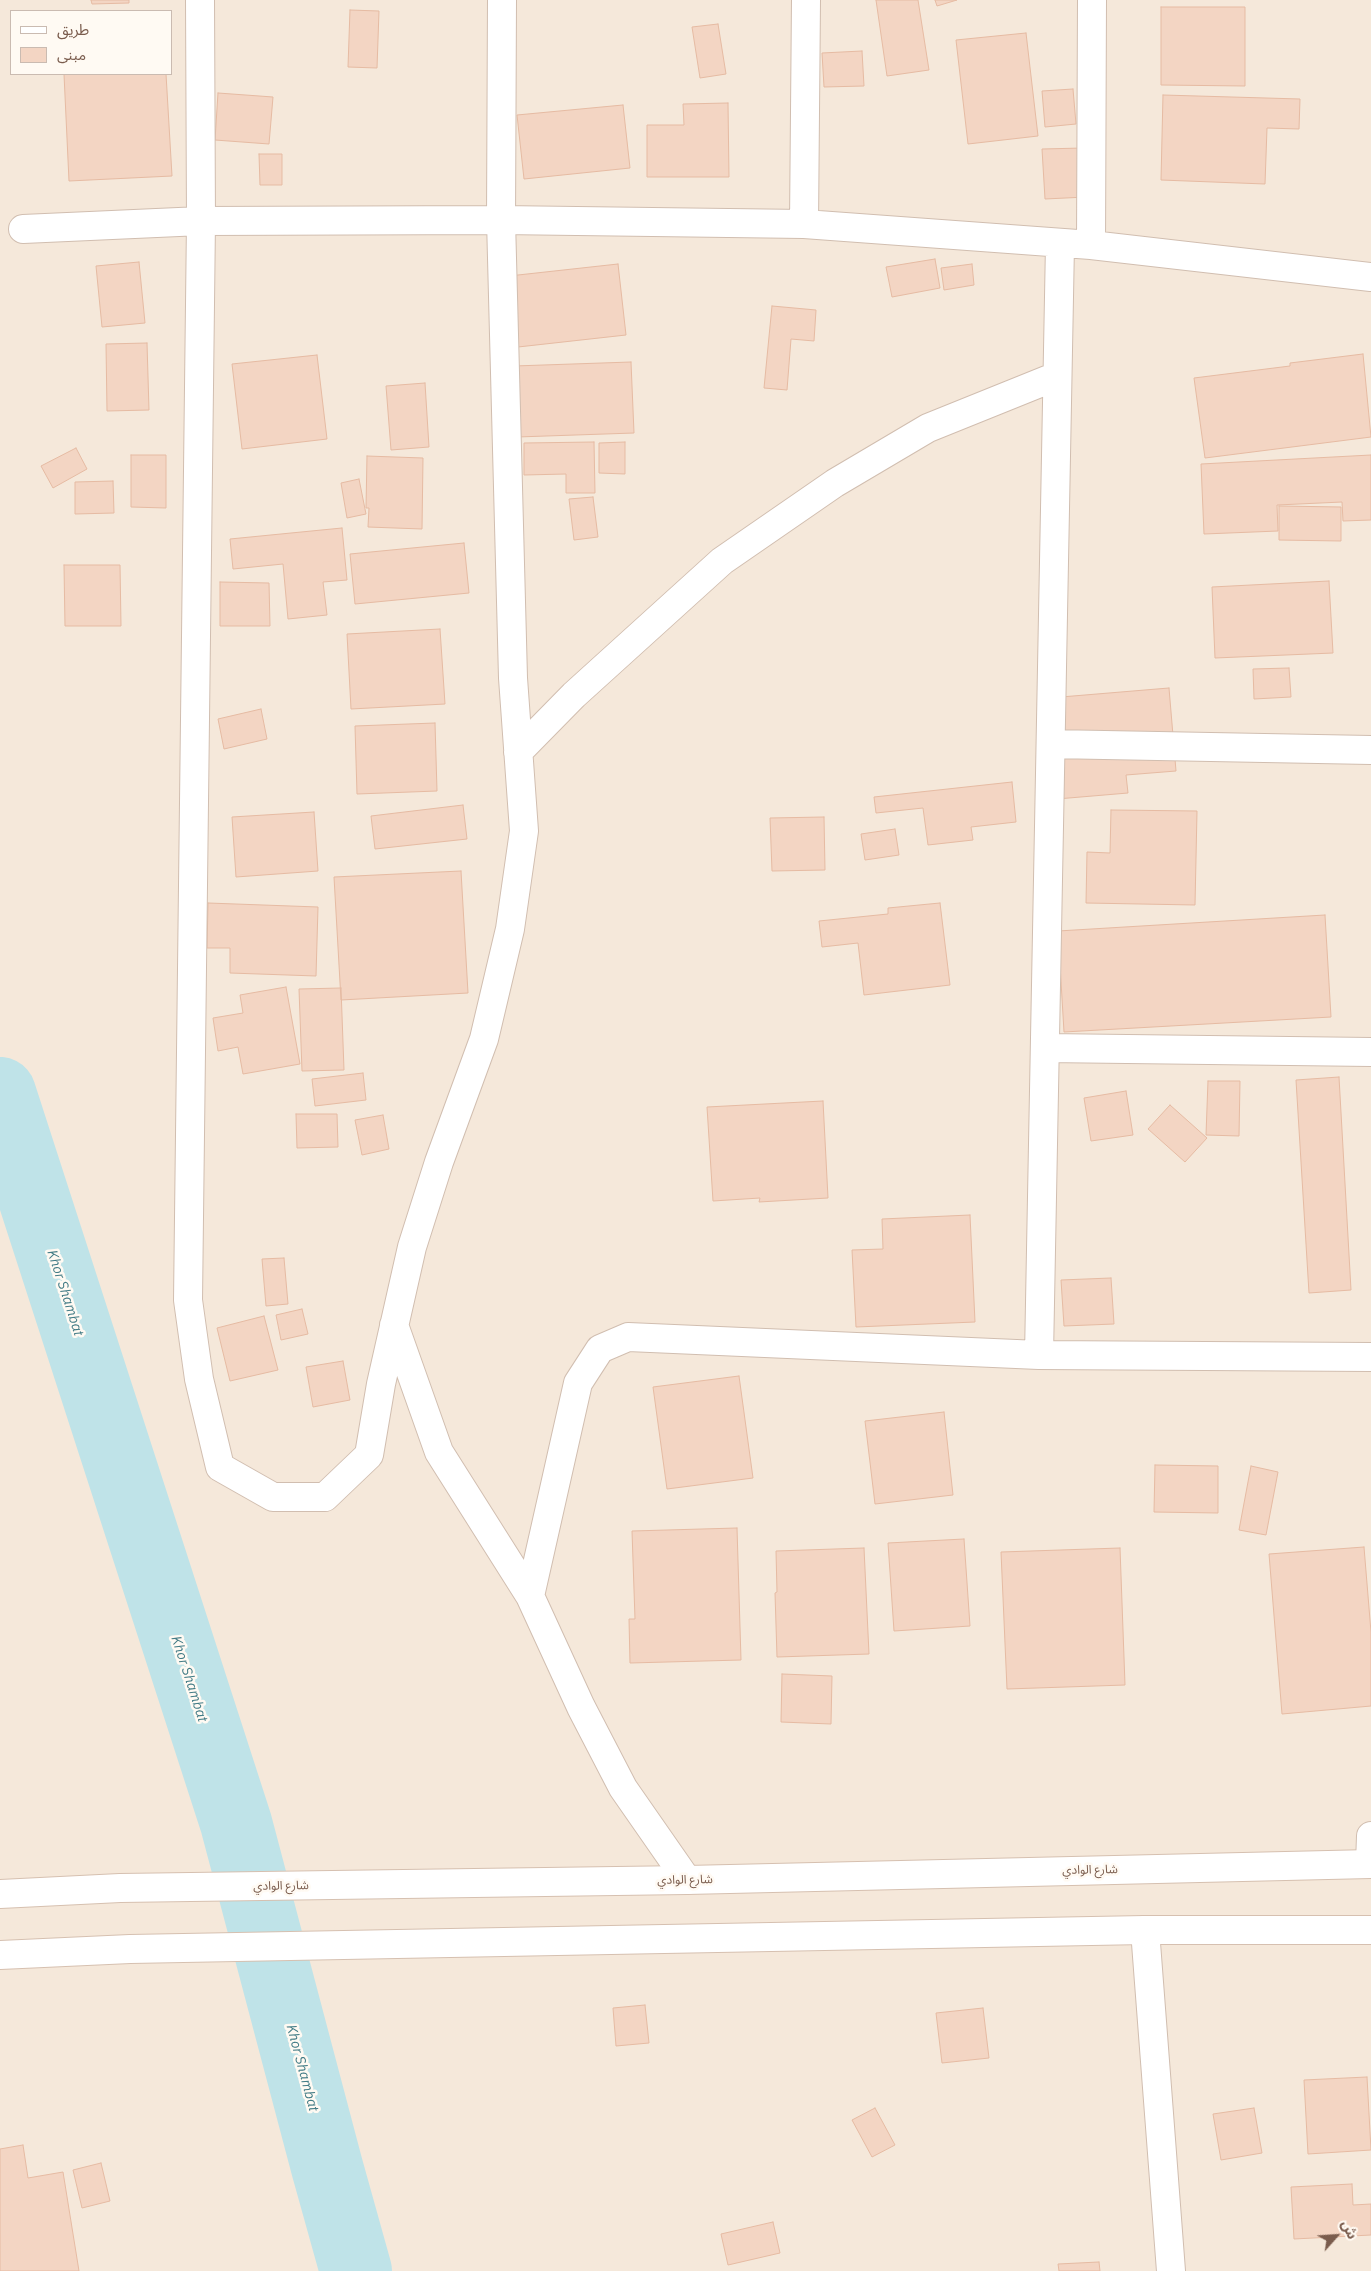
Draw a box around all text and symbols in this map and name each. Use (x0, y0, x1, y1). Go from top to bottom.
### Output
legend (10, 10, 172, 75)
text: طريق (57, 20, 89, 39)
text: مبنى (57, 45, 86, 64)
water label: Khor Shambat (43, 1248, 87, 1338)
water label: Khor Shambat (167, 1634, 211, 1724)
street label: شارع الوادي (1062, 1862, 1118, 1878)
street label: شارع الوادي (657, 1872, 713, 1888)
street label: شارع الوادي (253, 1878, 309, 1894)
water label: Khor Shambat (282, 2023, 322, 2113)
north arrow (1311, 2211, 1361, 2261)
text: ش (1337, 2217, 1362, 2242)

